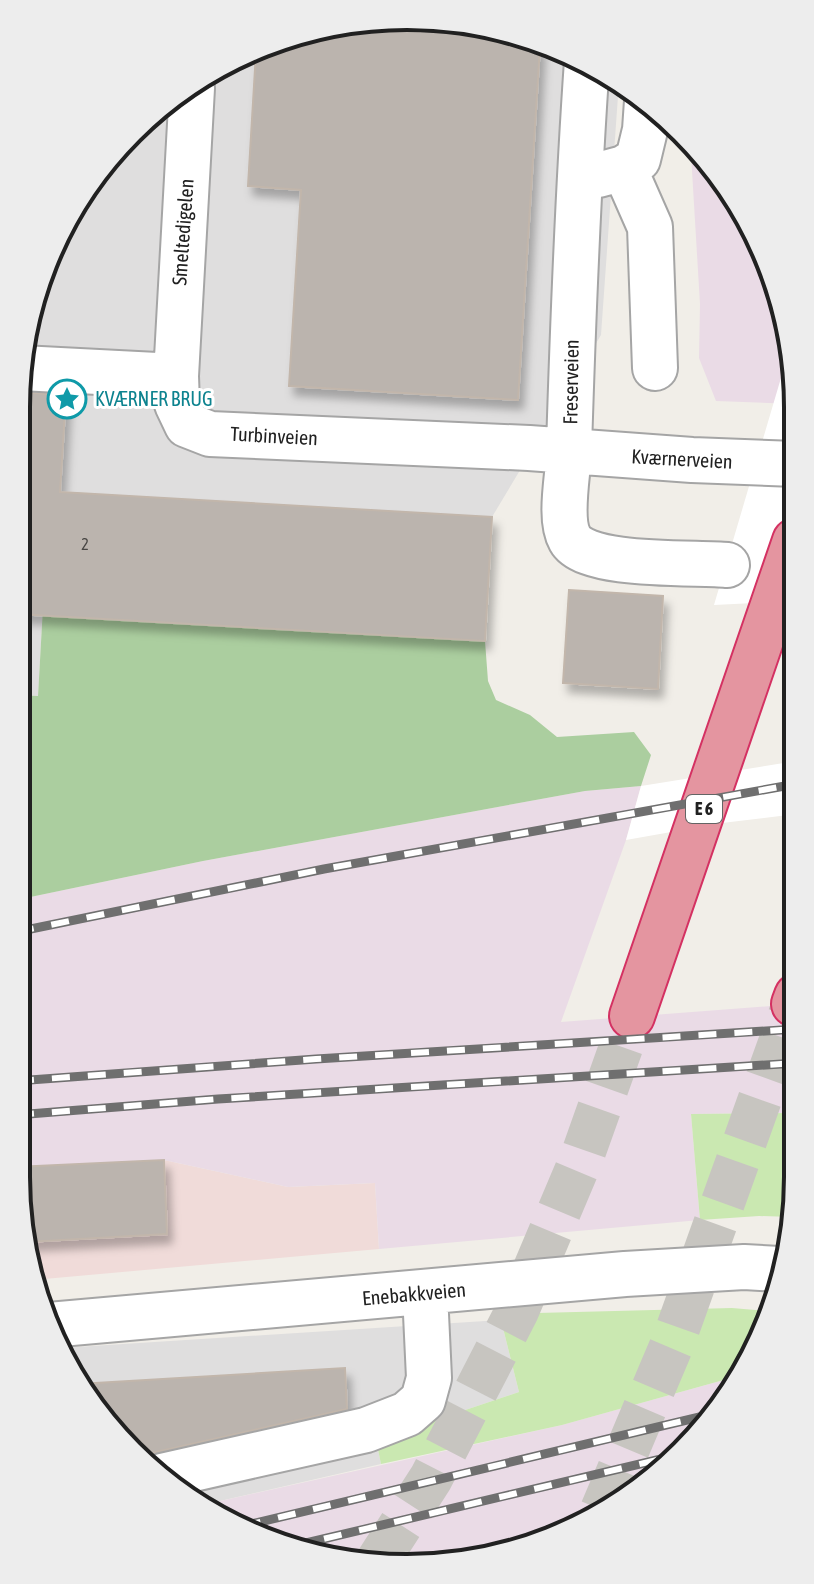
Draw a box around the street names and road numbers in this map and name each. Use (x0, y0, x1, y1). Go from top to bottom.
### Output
street label: Smeltedigelen (167, 178, 198, 286)
street label: Freserveien (558, 339, 583, 425)
street label: Turbinveien (230, 422, 318, 449)
street label: Kværnerveien (631, 444, 733, 473)
road number: E 6 (686, 795, 722, 823)
street label: Enebakkveien (361, 1278, 467, 1309)

